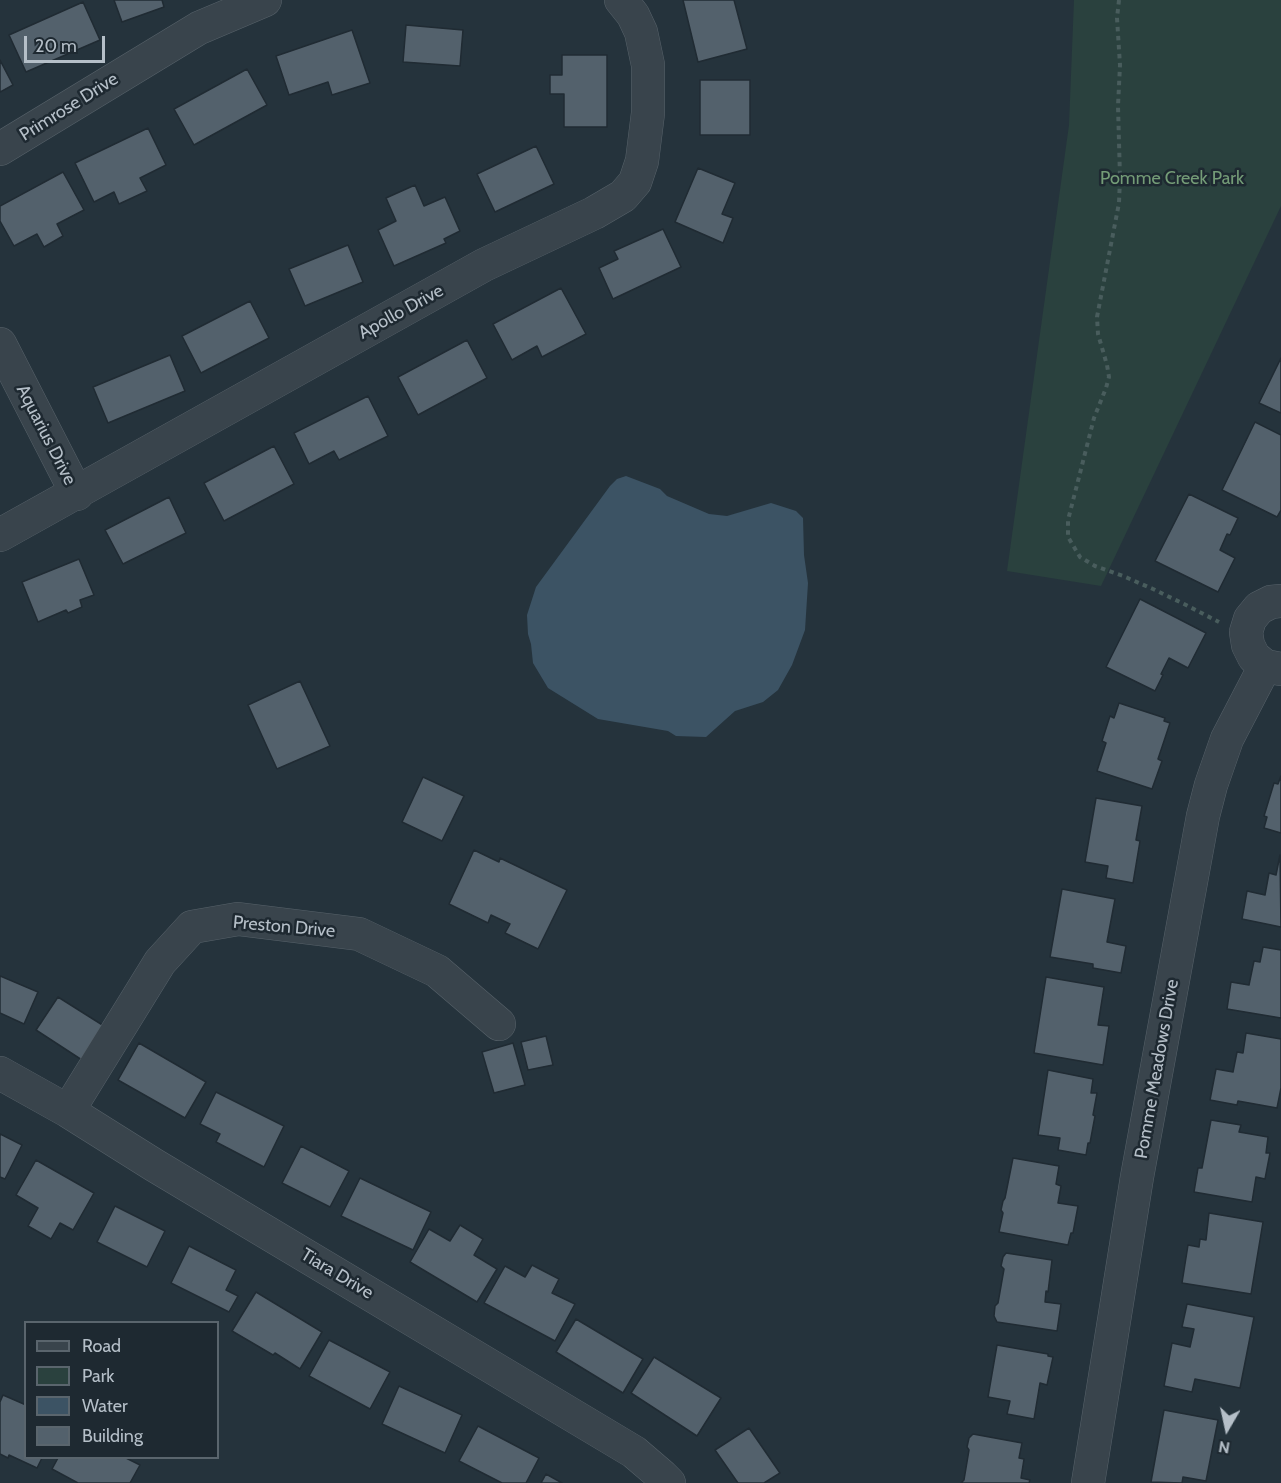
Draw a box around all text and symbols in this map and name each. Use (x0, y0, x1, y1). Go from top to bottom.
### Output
scale bar (27, 24, 108, 62)
text: 20 m (35, 35, 77, 57)
street label: Primrose Drive (16, 68, 122, 146)
park label: Pomme Creek Park (1100, 168, 1244, 190)
street label: Apollo Drive (355, 280, 447, 344)
street label: Aquarius Drive (11, 381, 81, 489)
street label: Preston Drive (232, 912, 336, 942)
street label: Pomme Meadows Drive (1131, 978, 1183, 1160)
street label: Tiara Drive (297, 1244, 377, 1304)
legend (24, 1321, 219, 1459)
text: Road (82, 1335, 121, 1357)
text: Park (82, 1365, 114, 1387)
text: Water (82, 1395, 128, 1417)
north arrow (1197, 1399, 1257, 1459)
text: Building (82, 1425, 143, 1447)
text: N (1217, 1437, 1231, 1458)

